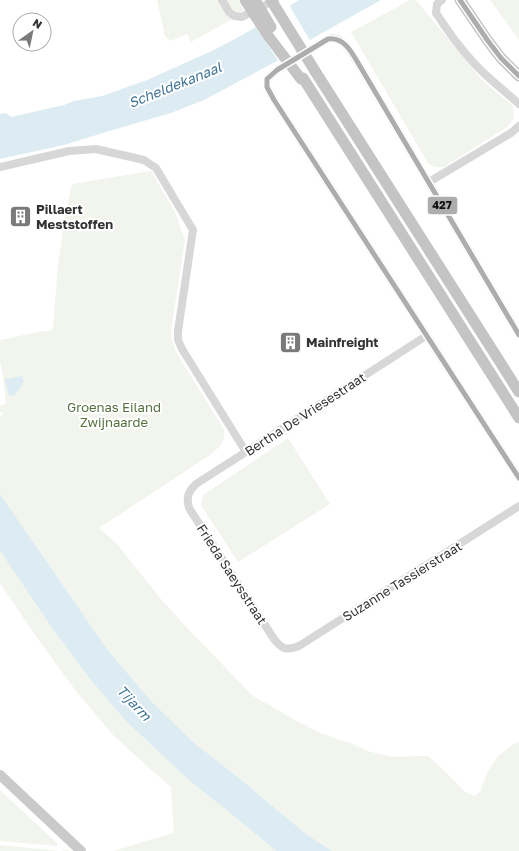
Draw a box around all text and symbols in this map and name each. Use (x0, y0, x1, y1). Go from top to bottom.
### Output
north arrow (12, 12, 52, 52)
text: N (31, 15, 45, 31)
water label: Scheldekanaal (126, 58, 224, 111)
line badge: 427 (427, 196, 458, 215)
text: 427 (432, 198, 452, 211)
place label: Pillaert Meststoffen (36, 201, 113, 232)
building icon: Pillaert Meststoffen (7, 203, 33, 229)
building icon: Mainfreight (277, 329, 303, 355)
place label: Mainfreight (306, 334, 378, 350)
street label: Bertha De Vriesestraat (242, 369, 368, 459)
park label: Groenas Eiland Zwijnaarde (67, 399, 161, 430)
street label: Frieda Saeysstraat (194, 521, 270, 627)
street label: Suzanne Tassierstraat (339, 538, 465, 624)
water label: Tijarm (114, 682, 155, 724)

